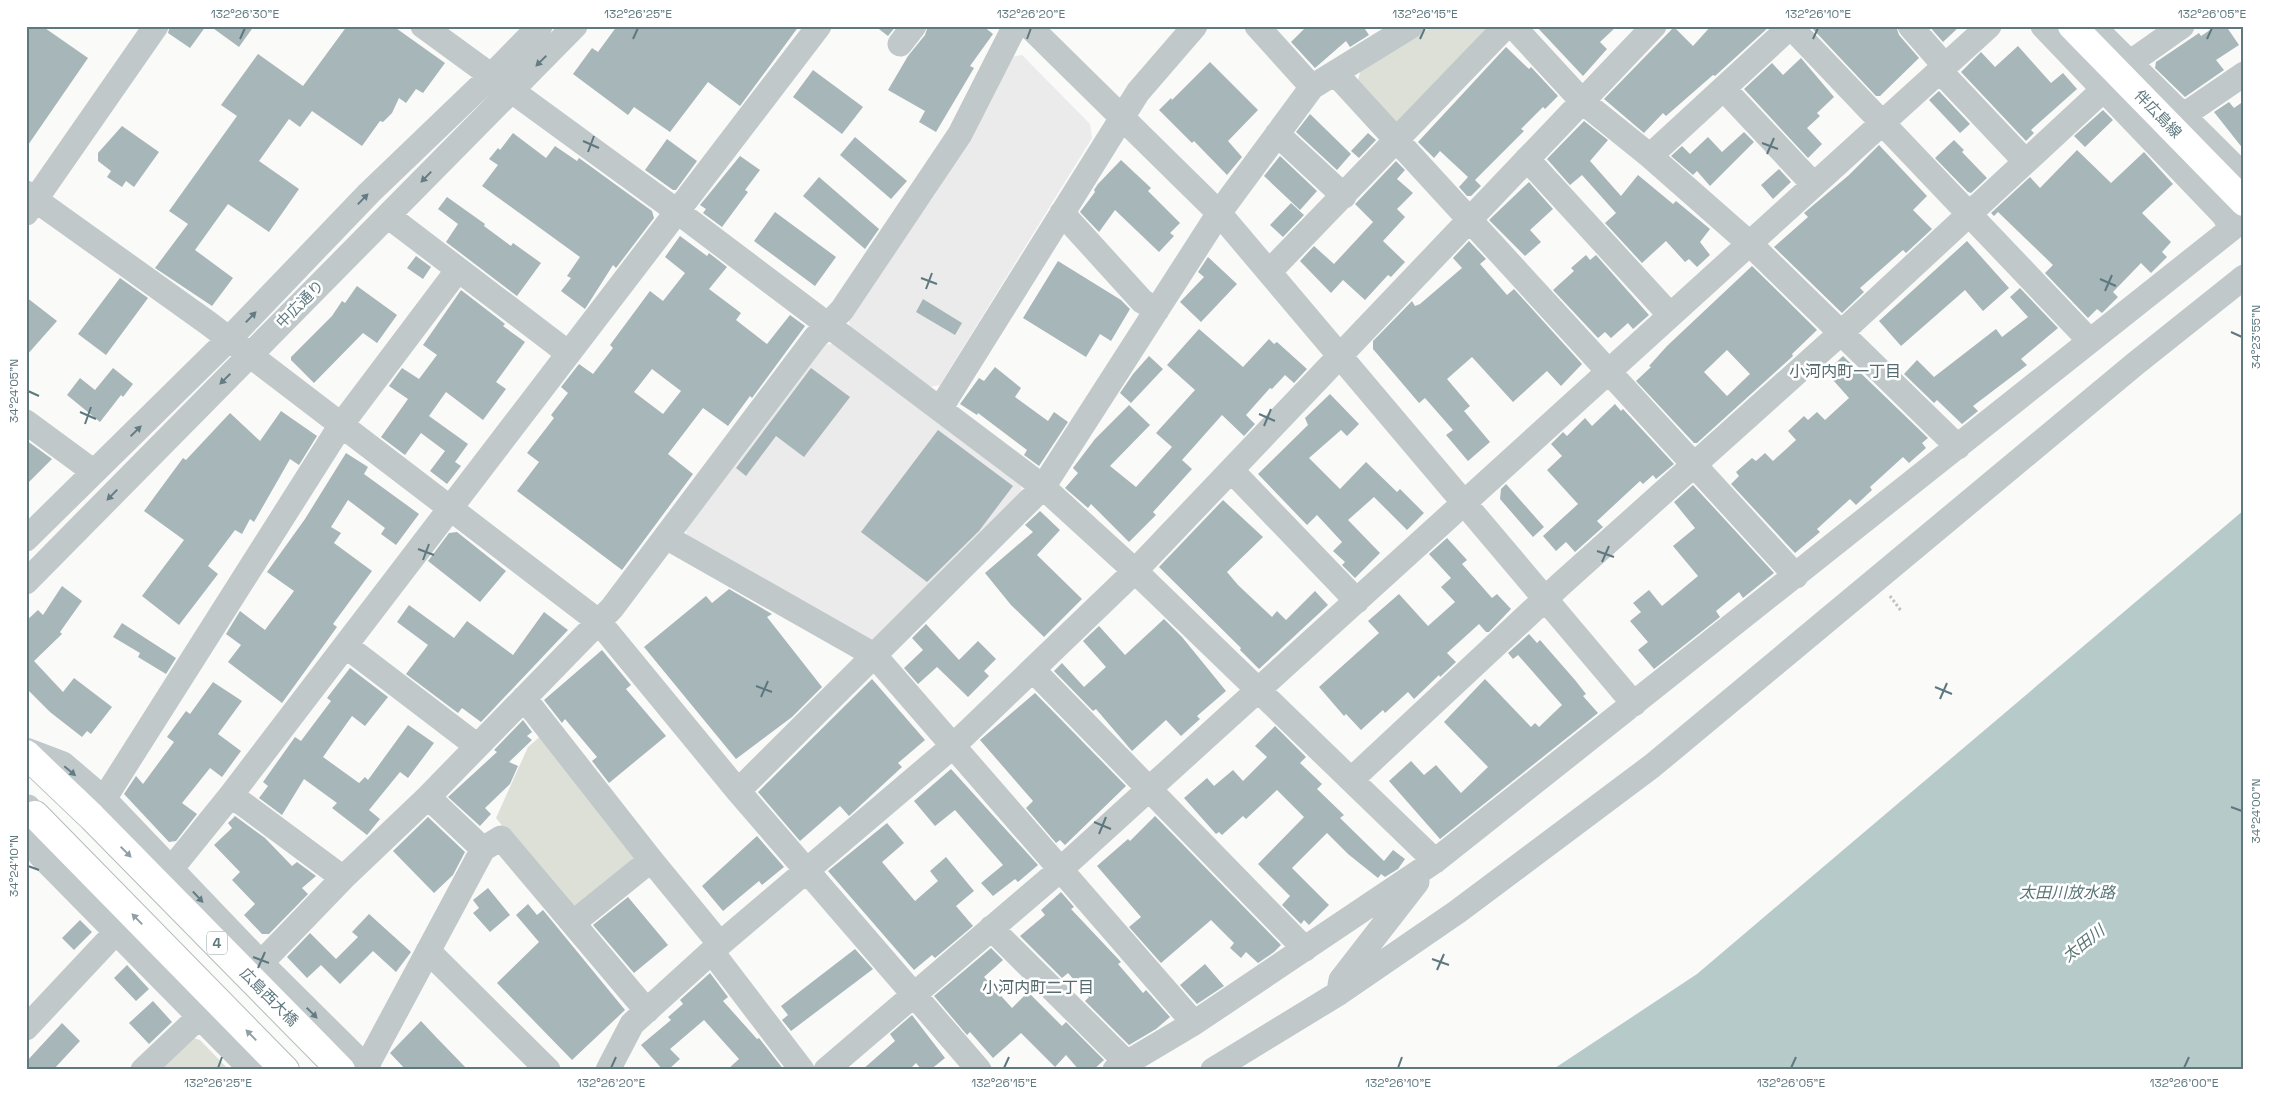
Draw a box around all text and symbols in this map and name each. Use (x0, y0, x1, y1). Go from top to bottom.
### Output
text: 132°26'30"E (211, 6, 279, 22)
text: 132°26'25"E (604, 6, 672, 22)
text: 132°26'20"E (997, 6, 1065, 22)
text: 132°26'15"E (1392, 6, 1458, 22)
text: 132°26'10"E (1785, 6, 1851, 22)
text: 132°26'05"E (2178, 6, 2246, 22)
one-way arrow (535, 55, 547, 67)
street label: 伴広島線 (2131, 85, 2186, 142)
one-way arrow (420, 170, 432, 182)
one-way arrow (357, 194, 369, 206)
street label: 中広通り (272, 276, 328, 332)
text: 34°23'55"N (2248, 305, 2264, 369)
one-way arrow (245, 311, 257, 323)
text: 34°24'05"N (6, 359, 22, 423)
district label: 小河内町一丁目 (1789, 361, 1901, 382)
one-way arrow (220, 372, 232, 384)
one-way arrow (129, 425, 141, 437)
one-way arrow (106, 489, 118, 501)
one-way arrow (63, 765, 76, 776)
text: 34°24'00"N (2248, 779, 2264, 843)
text: 34°24'10"N (6, 835, 22, 897)
one-way arrow (120, 845, 132, 857)
water label: 太田川放水路 (2019, 882, 2117, 903)
one-way arrow (192, 890, 204, 902)
one-way arrow (131, 913, 143, 925)
water label: 太田川 (2058, 919, 2110, 966)
road number: 4 (207, 931, 227, 954)
street label: 広島西大橋 (236, 963, 303, 1030)
district label: 小河内町二丁目 (982, 977, 1094, 998)
one-way arrow (305, 1007, 317, 1019)
one-way arrow (245, 1029, 257, 1041)
text: 132°26'25"E (184, 1075, 252, 1091)
text: 132°26'20"E (577, 1075, 645, 1091)
text: 132°26'15"E (971, 1075, 1037, 1091)
text: 132°26'10"E (1365, 1075, 1431, 1091)
text: 132°26'05"E (1757, 1075, 1825, 1091)
text: 132°26'00"E (2150, 1075, 2219, 1091)

